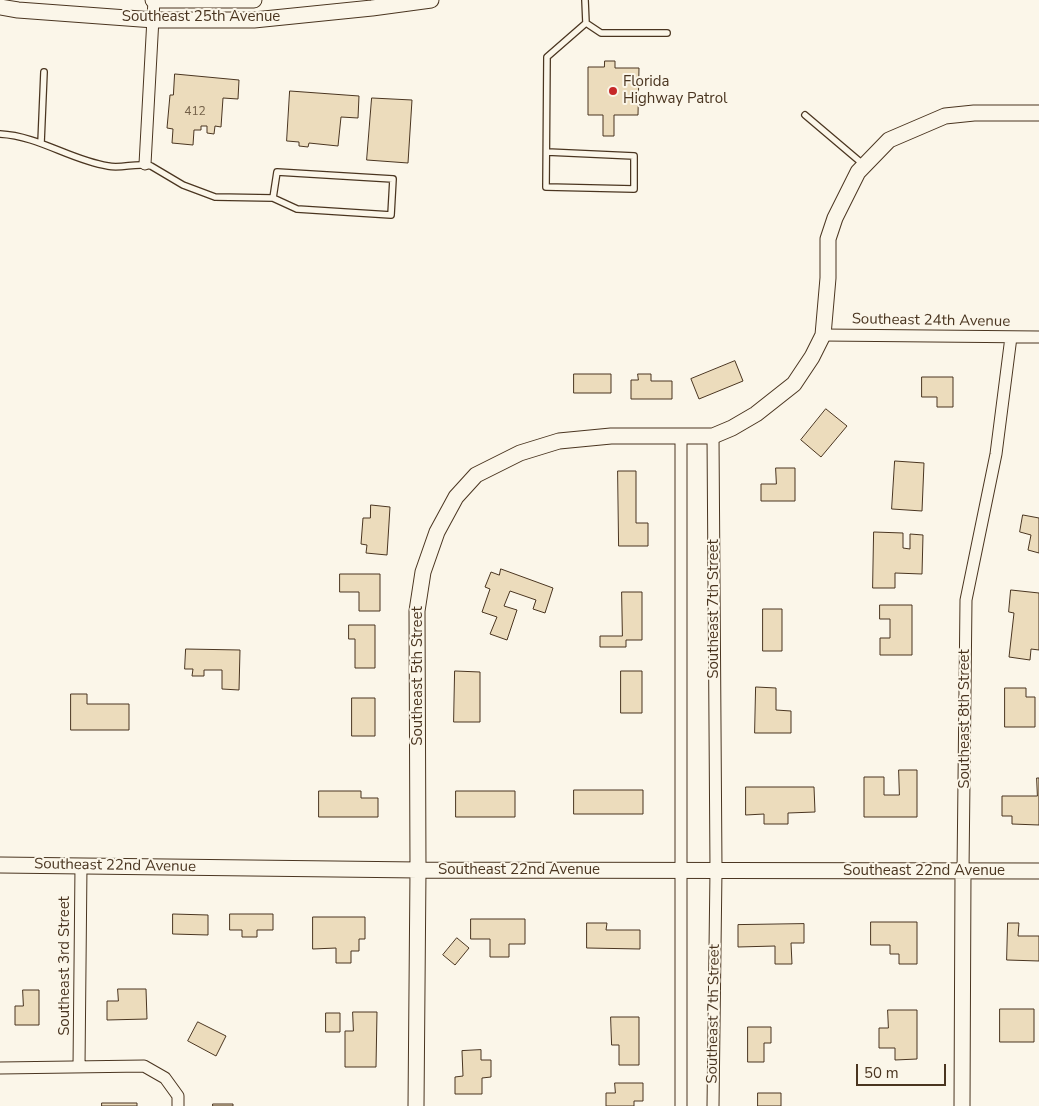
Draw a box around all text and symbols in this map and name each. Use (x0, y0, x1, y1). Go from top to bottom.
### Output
street label: Southeast 25th Avenue (122, 8, 280, 26)
place label: Florida Highway Patrol (623, 73, 727, 108)
marker: Florida Highway Patrol (607, 85, 619, 97)
house number: 412 (184, 105, 206, 119)
street label: Southeast 24th Avenue (852, 311, 1010, 331)
street label: Southeast 7th Street (705, 539, 723, 679)
street label: Southeast 5th Street (409, 606, 427, 746)
street label: Southeast 8th Street (956, 649, 974, 789)
street label: Southeast 22nd Avenue (34, 856, 196, 876)
street label: Southeast 22nd Avenue (438, 861, 600, 879)
street label: Southeast 22nd Avenue (843, 862, 1005, 880)
street label: Southeast 3rd Street (56, 896, 74, 1036)
street label: Southeast 7th Street (704, 944, 724, 1084)
scale bar (859, 1054, 949, 1086)
text: 50 m (864, 1063, 899, 1083)

